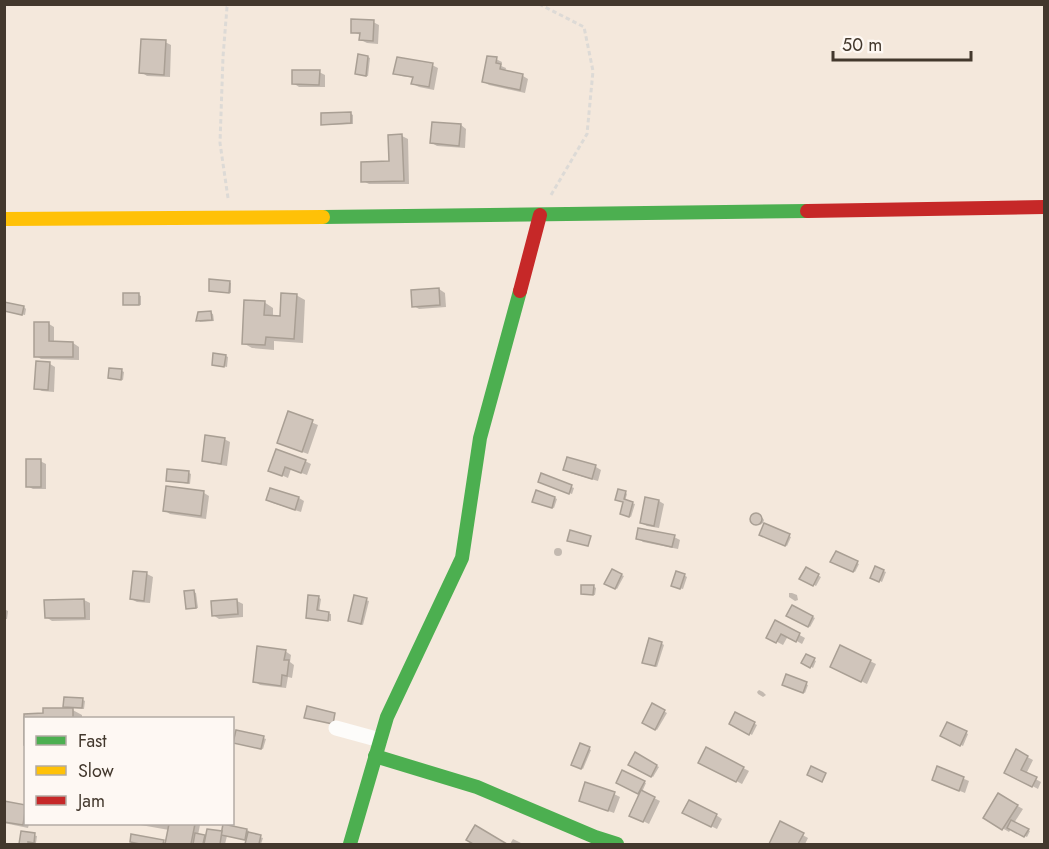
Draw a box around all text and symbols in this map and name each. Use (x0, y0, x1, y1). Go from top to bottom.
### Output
scale bar (833, 24, 971, 62)
text: 50 m (842, 32, 882, 58)
legend (24, 717, 234, 825)
text: Fast (78, 728, 107, 754)
text: Slow (78, 758, 115, 784)
text: Jam (76, 788, 105, 814)

